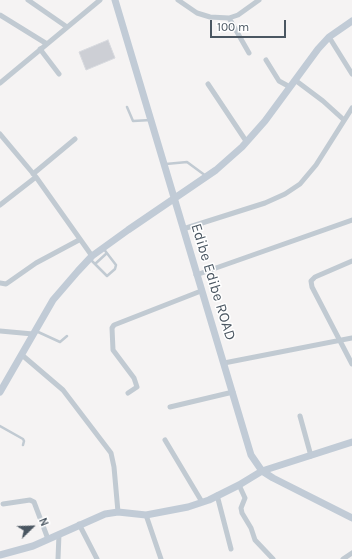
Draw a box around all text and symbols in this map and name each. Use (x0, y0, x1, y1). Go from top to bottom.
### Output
scale bar (212, 12, 288, 38)
text: 100 m (217, 20, 249, 34)
street label: Edibe Edibe ROAD (187, 221, 239, 343)
north arrow (12, 507, 52, 547)
text: N (36, 516, 51, 528)

